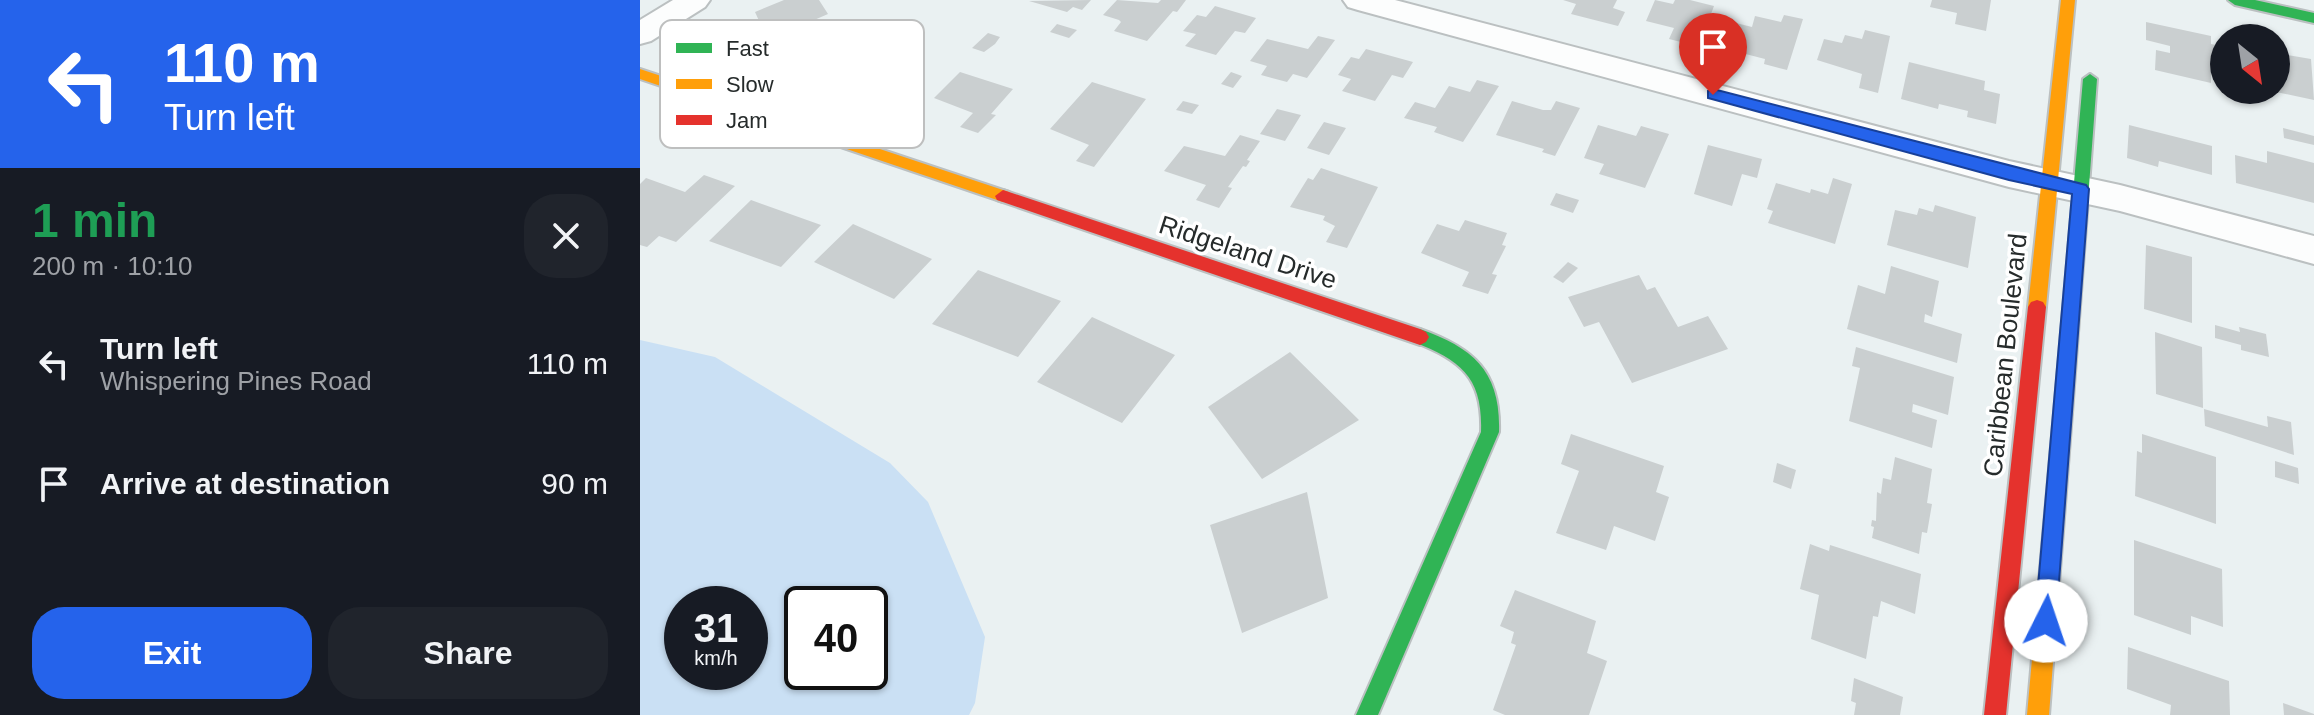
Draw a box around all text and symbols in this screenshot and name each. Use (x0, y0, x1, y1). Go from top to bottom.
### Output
pin (1679, 13, 1747, 95)
legend (660, 20, 924, 148)
north arrow (2210, 24, 2290, 104)
map controls (2210, 24, 2290, 104)
icon: arrive (1691, 25, 1735, 69)
text: 110 m (164, 31, 320, 94)
icon: left (32, 32, 136, 136)
text: Fast (726, 36, 769, 61)
text: Slow (726, 72, 774, 97)
text: Turn left (164, 97, 295, 138)
text: Jam (726, 108, 768, 133)
text: 1 min (32, 194, 157, 247)
button: close (524, 194, 608, 278)
street label: Ridgeland Drive (1155, 209, 1341, 295)
street label: Caribbean Boulevard (1977, 232, 2033, 478)
text: 200 m · 10:10 (32, 251, 192, 281)
text: Turn left (100, 332, 218, 365)
icon: left (32, 342, 76, 386)
text: 110 m (527, 347, 608, 380)
text: Whispering Pines Road (100, 366, 372, 396)
icon: arrive (32, 462, 76, 506)
text: Arrive at destination (100, 467, 390, 500)
text: 90 m (541, 467, 608, 500)
position arrow (2004, 579, 2088, 663)
speed limit sign: 40 (784, 586, 888, 690)
text: 31 (694, 606, 738, 650)
button: Exit (32, 607, 312, 699)
button: Share (328, 607, 608, 699)
text: km/h (694, 647, 738, 669)

